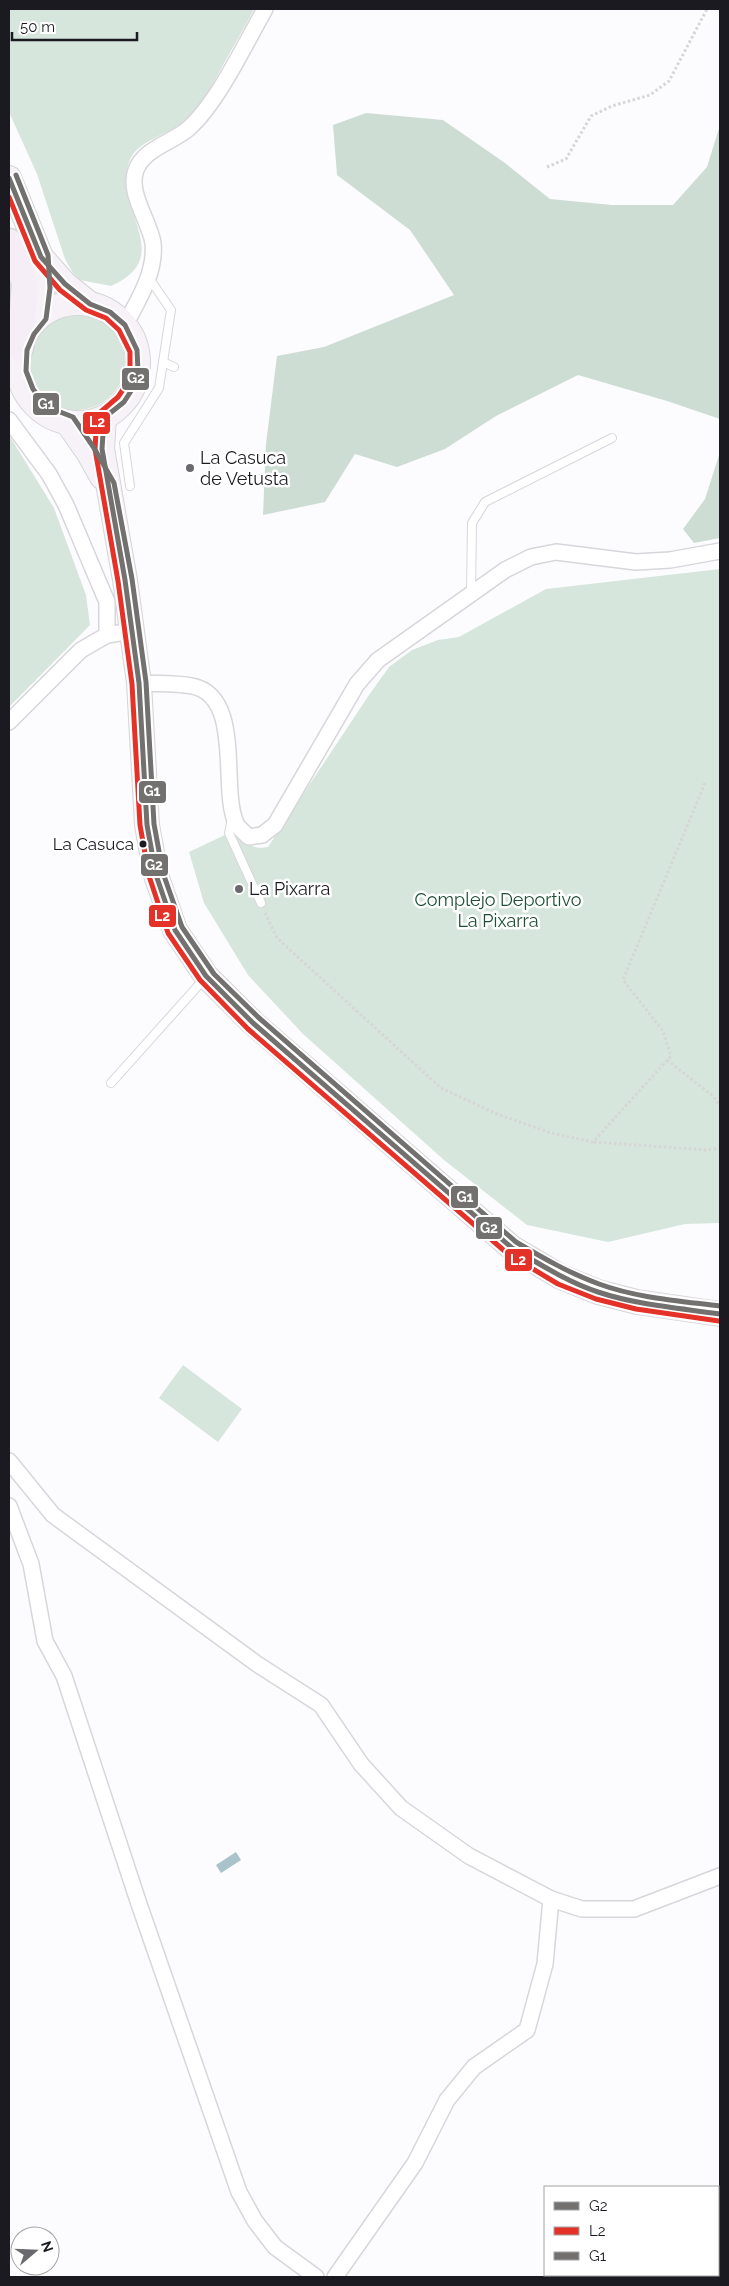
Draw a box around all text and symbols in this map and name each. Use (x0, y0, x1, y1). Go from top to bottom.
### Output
scale bar (12, 10, 138, 42)
text: 50 m (20, 18, 55, 36)
line badge: G2 (121, 367, 150, 391)
text: G2 (127, 370, 145, 386)
line badge: G1 (32, 392, 60, 416)
text: G1 (37, 396, 55, 412)
line badge: L2 (82, 411, 111, 435)
text: L2 (89, 414, 105, 430)
place label: La Casuca de Vetusta (200, 447, 289, 489)
marker: La Casuca de Vetusta (184, 462, 196, 474)
line badge: G1 (138, 780, 167, 804)
text: G1 (143, 783, 161, 799)
place label: La Casuca (53, 834, 134, 854)
marker: La Casuca (138, 839, 148, 849)
line badge: G2 (140, 853, 169, 877)
text: G2 (145, 857, 163, 873)
place label: La Pixarra (249, 878, 330, 899)
marker: La Pixarra (233, 883, 245, 895)
park label: Complejo Deportivo La Pixarra (414, 889, 582, 931)
line badge: L2 (148, 904, 177, 928)
text: L2 (154, 908, 170, 924)
line badge: G1 (450, 1185, 479, 1209)
text: G1 (456, 1189, 474, 1205)
line badge: G2 (475, 1216, 503, 1240)
text: G2 (480, 1220, 498, 1236)
line badge: L2 (504, 1248, 533, 1272)
text: L2 (510, 1252, 526, 1268)
legend (544, 2186, 719, 2276)
text: G2 (589, 2197, 608, 2215)
text: L2 (589, 2222, 606, 2240)
north arrow (10, 2226, 60, 2276)
text: N (38, 2239, 57, 2254)
text: G1 (589, 2247, 607, 2265)

